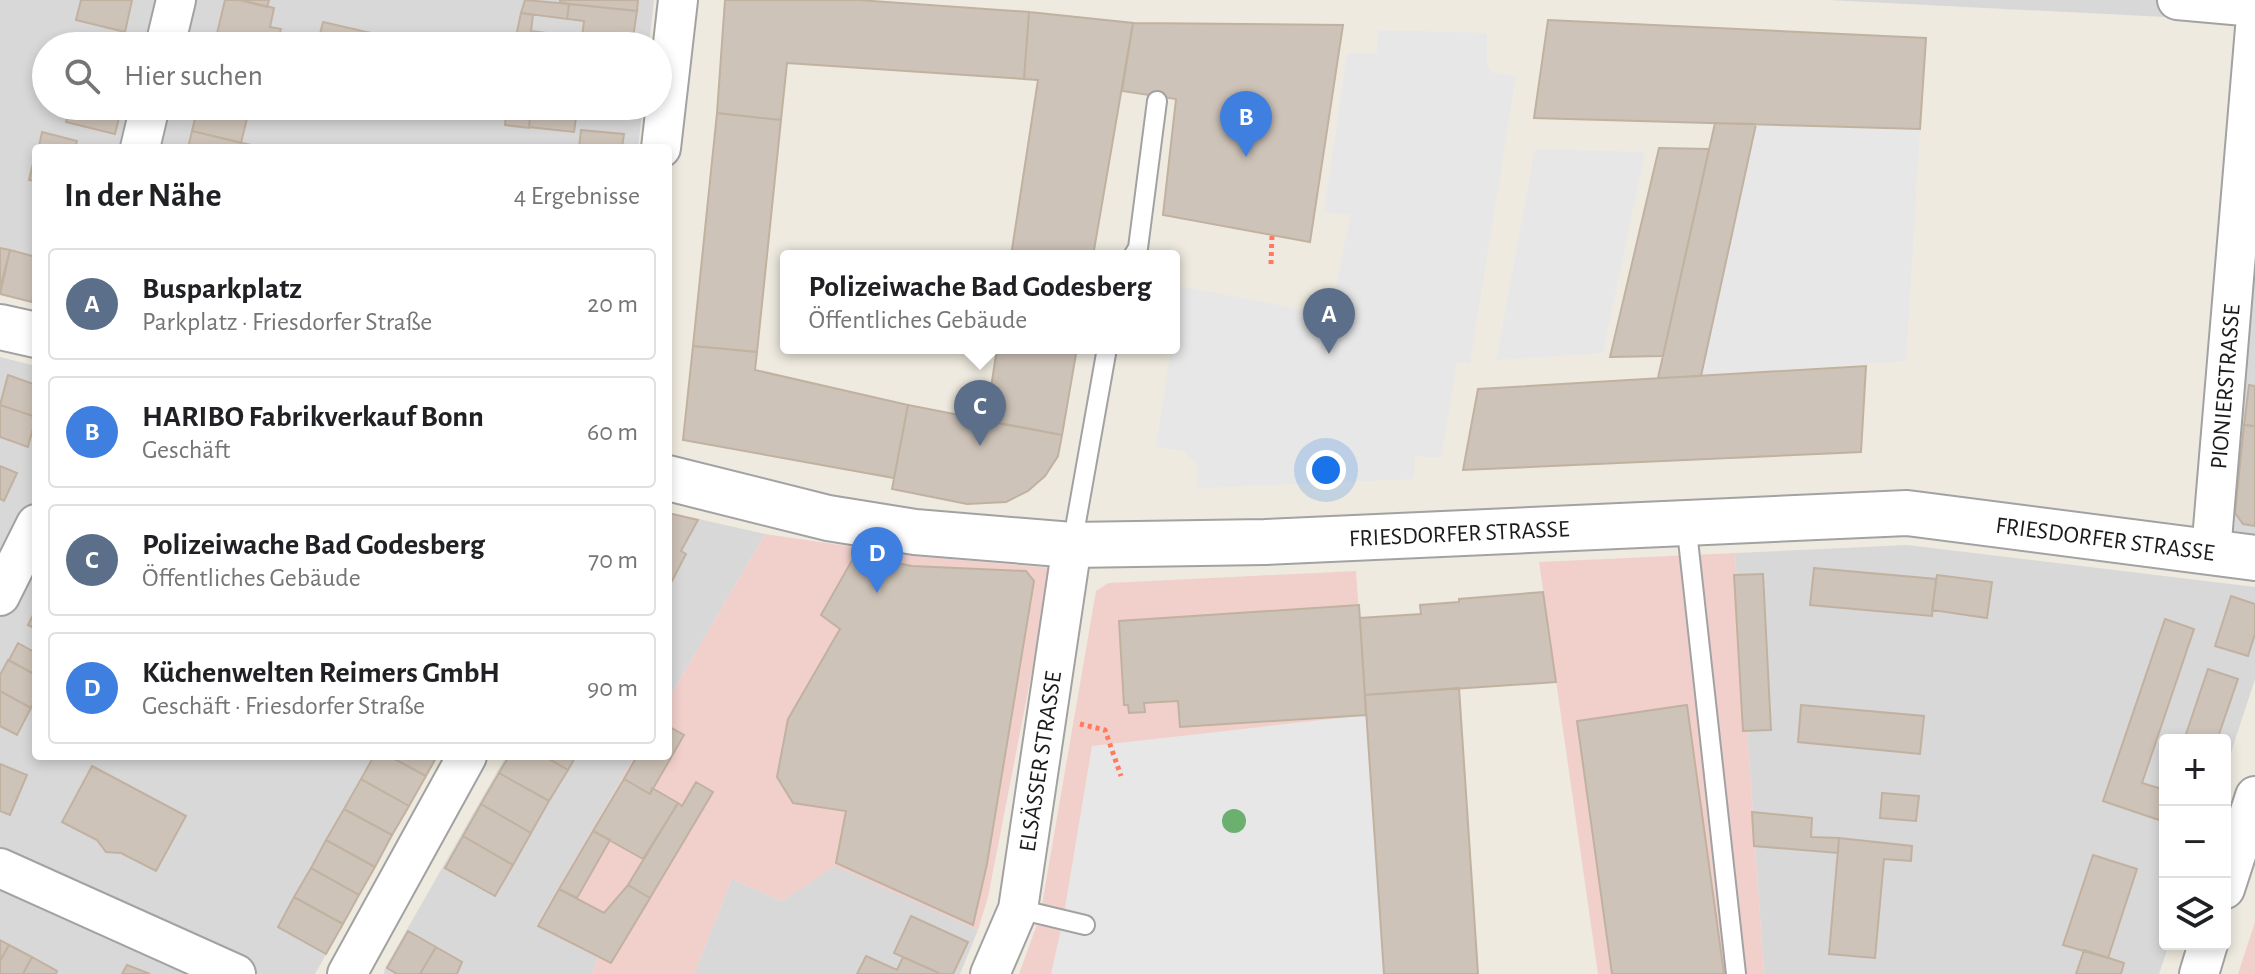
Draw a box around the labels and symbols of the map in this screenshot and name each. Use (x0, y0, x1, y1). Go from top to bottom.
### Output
pin: B (1220, 91, 1272, 157)
pin: A (1303, 288, 1355, 354)
street label: PIONIERSTRASSE (2207, 303, 2245, 470)
pin: C (954, 380, 1006, 446)
your location (1306, 450, 1346, 490)
street label: FRIESDORFER STRASSE (1994, 514, 2216, 566)
street label: FRIESDORFER STRASSE (1348, 517, 1570, 551)
pin: D (851, 527, 903, 593)
street label: ELSÄSSER STRASSE (1016, 669, 1066, 854)

